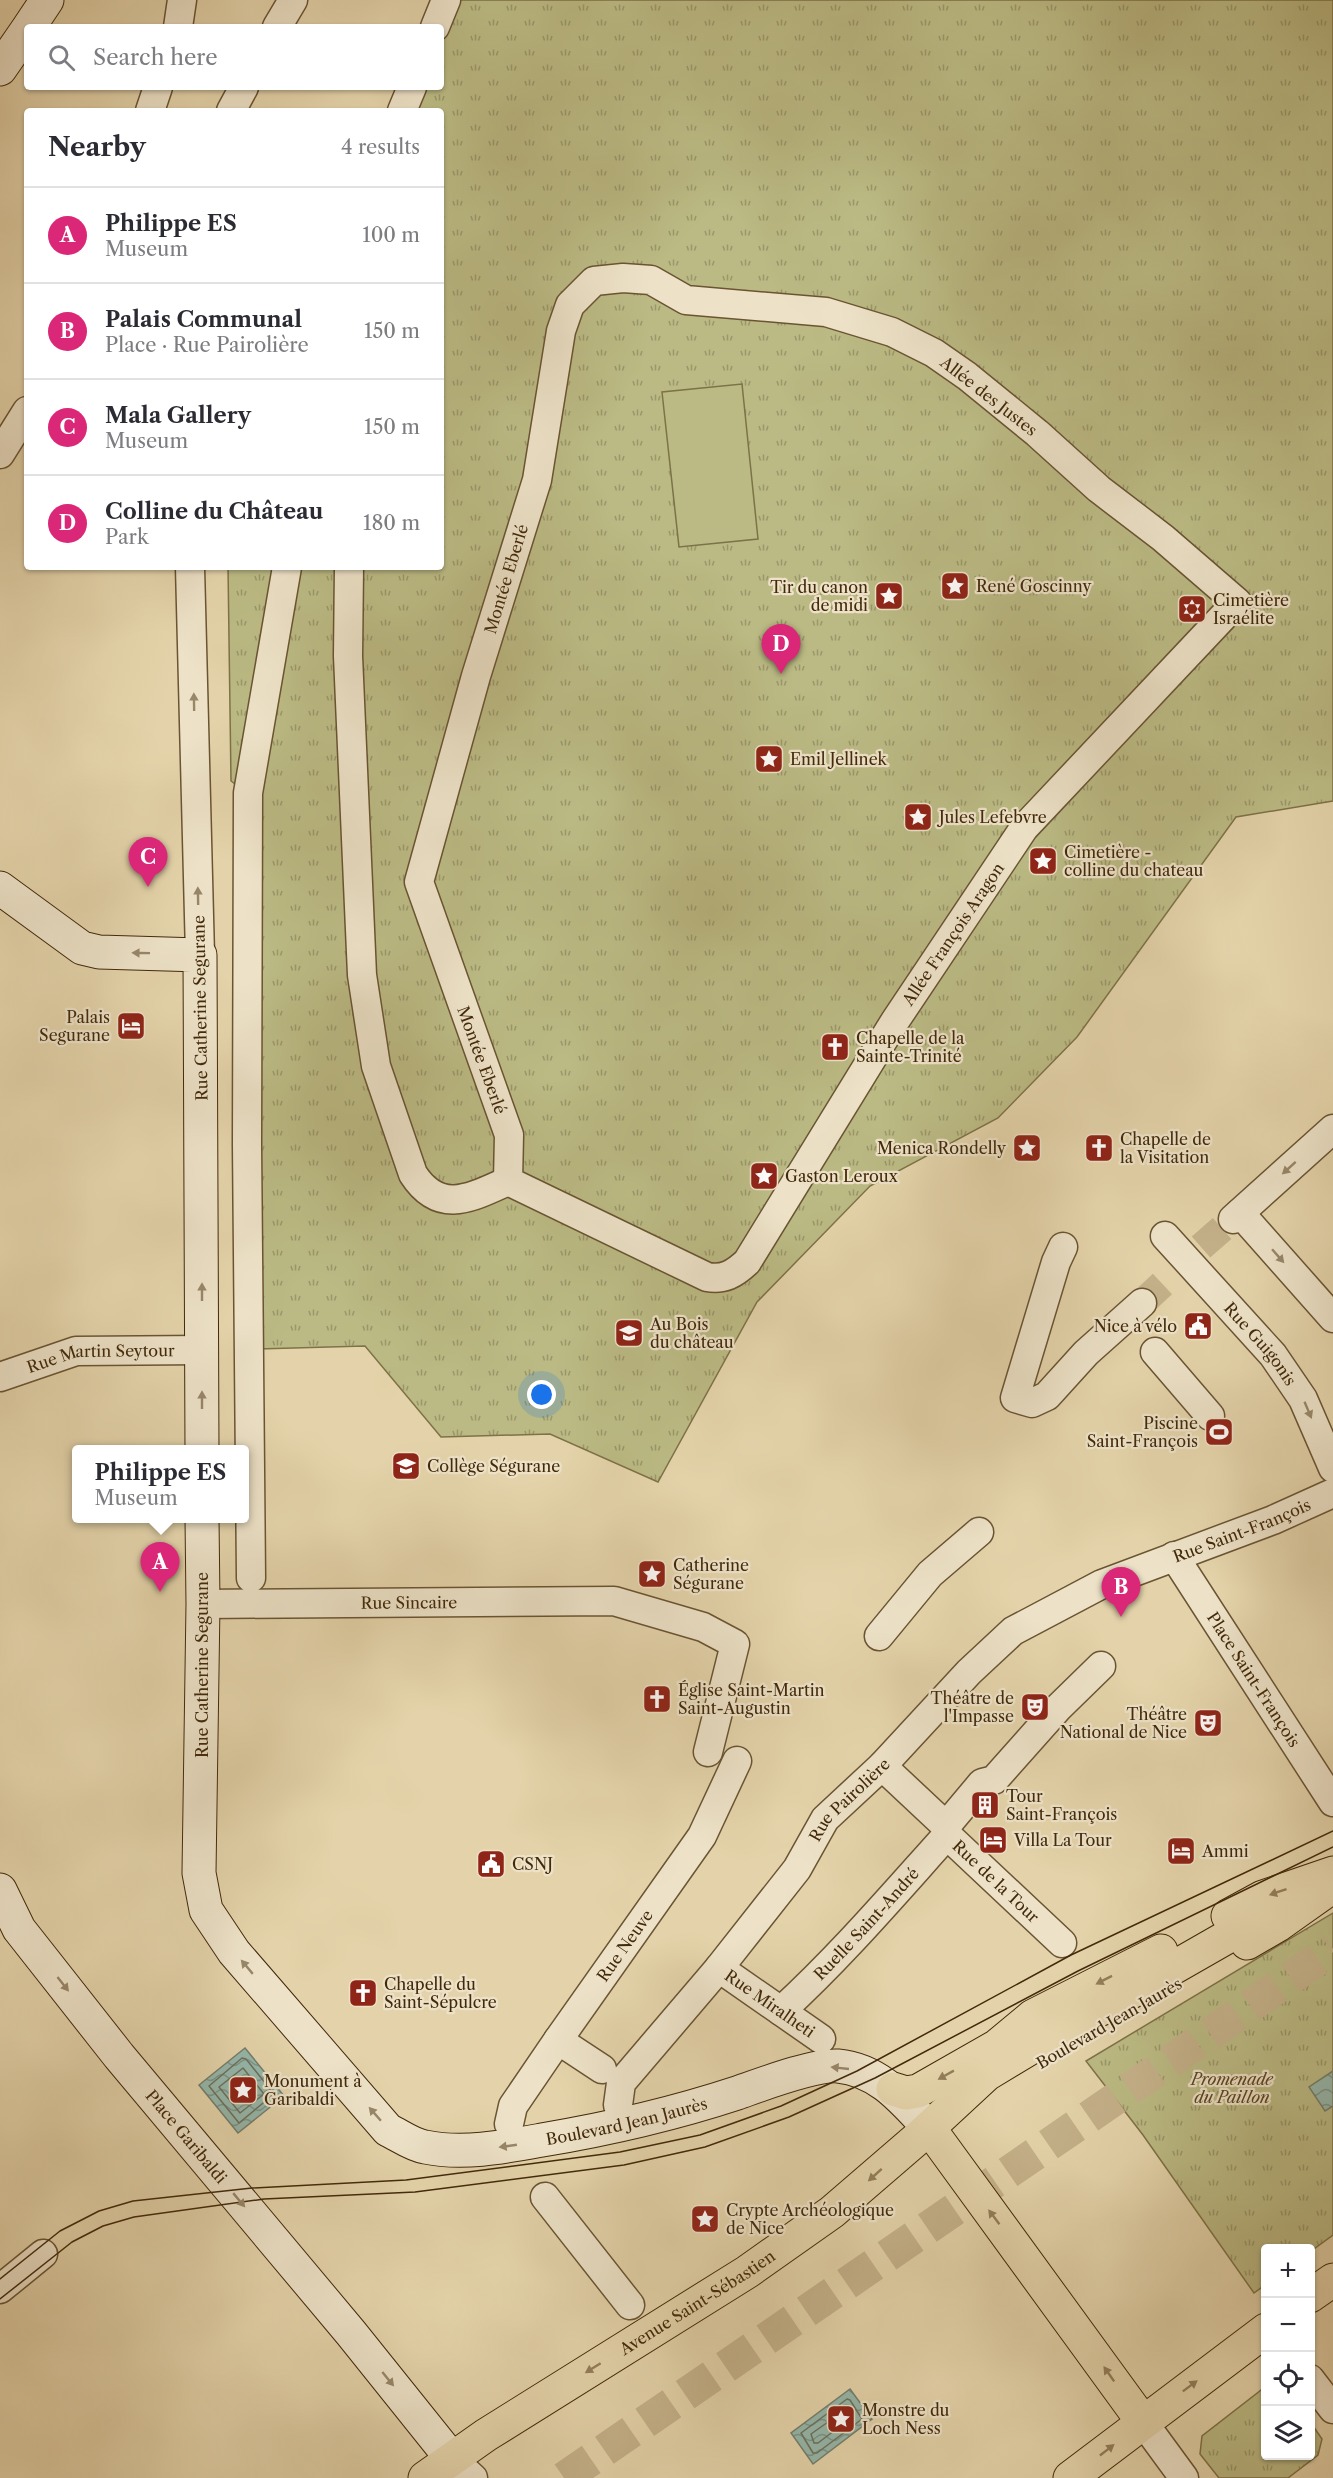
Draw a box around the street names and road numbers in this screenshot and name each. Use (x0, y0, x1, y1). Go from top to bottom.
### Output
street label: Allée des Justes (936, 351, 1041, 440)
street label: Montée Eberlé (480, 522, 532, 636)
street label: Allée François Aragon (897, 859, 1008, 1010)
street label: Rue Catherine Segurane (188, 915, 212, 1101)
street label: Montée Eberlé (453, 1003, 511, 1117)
street label: Rue Guigonis (1220, 1298, 1301, 1389)
street label: Rue Martin Seytour (24, 1340, 175, 1377)
street label: Rue Saint-François (1170, 1494, 1314, 1567)
street label: Rue Catherine Segurane (192, 1572, 212, 1758)
street label: Rue Sincaire (361, 1592, 457, 1613)
street label: Place Saint-François (1203, 1608, 1305, 1751)
street label: Rue Pairolière (804, 1754, 894, 1845)
street label: Rue de la Tour (949, 1836, 1044, 1927)
street label: Ruelle Saint-André (809, 1863, 923, 1984)
street label: Rue Neuve (592, 1906, 657, 1985)
street label: Rue Miralheti (721, 1965, 819, 2042)
street label: Boulevard Jean Jaurès (1033, 1973, 1185, 2073)
street label: Place Garibaldi (142, 2086, 231, 2187)
street label: Boulevard Jean Jaurès (544, 2093, 710, 2149)
street label: Avenue Saint-Sébastien (615, 2246, 779, 2360)

